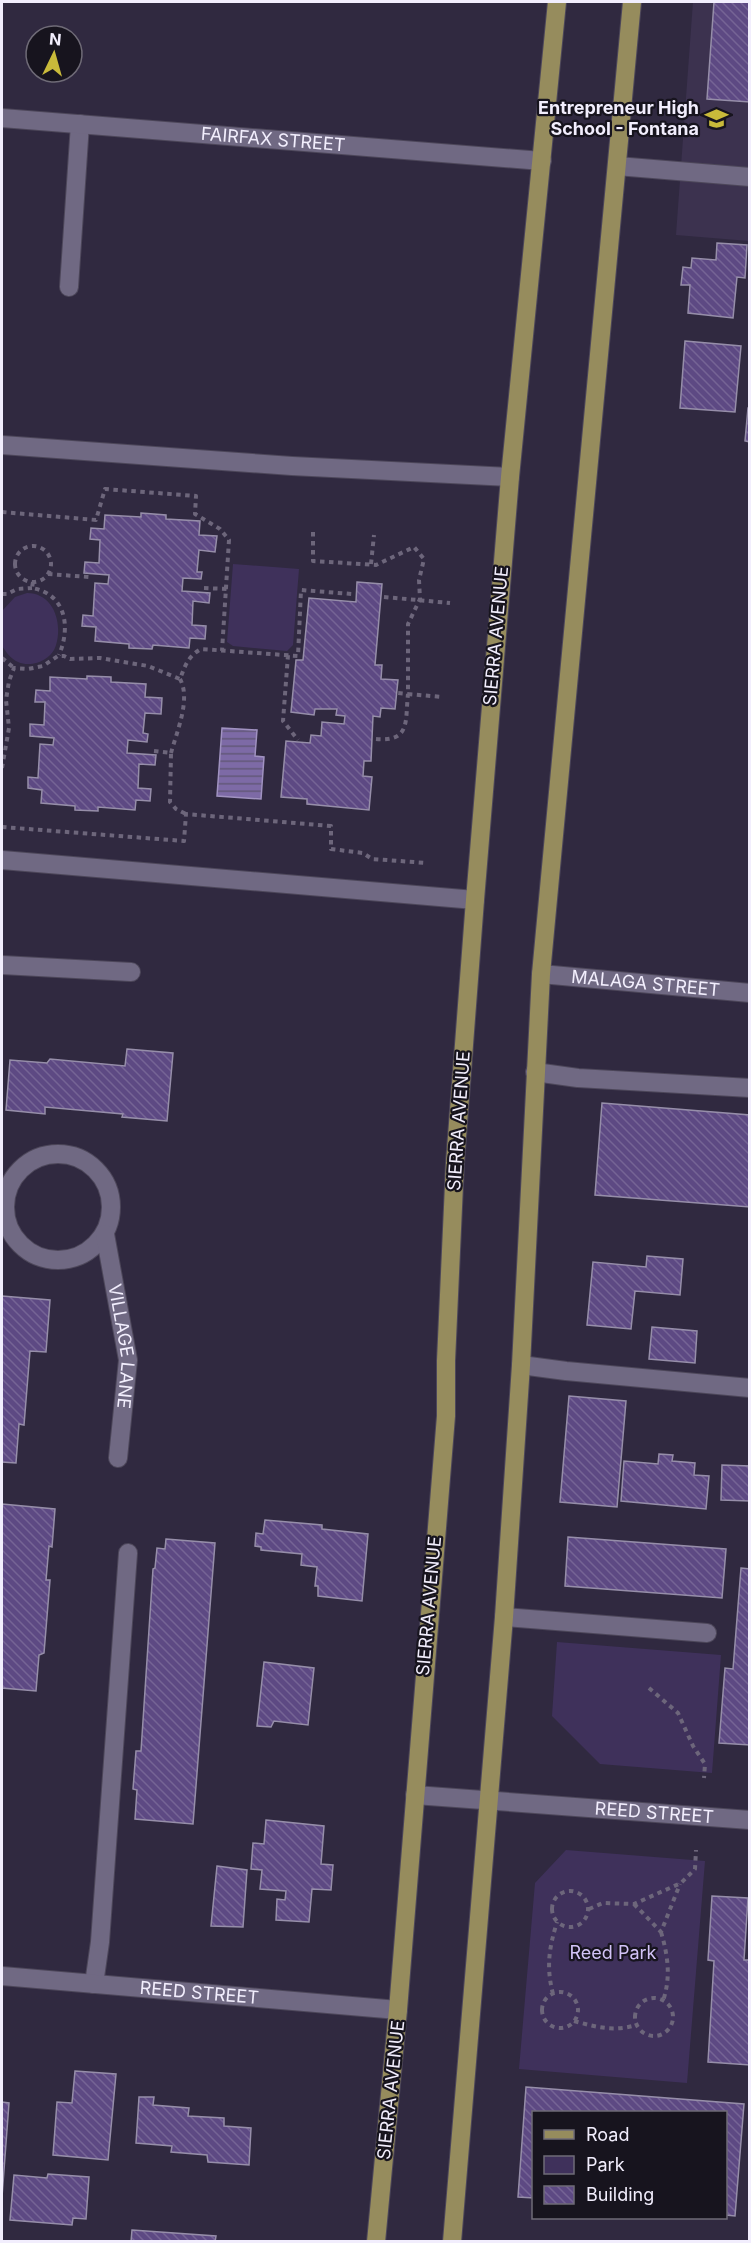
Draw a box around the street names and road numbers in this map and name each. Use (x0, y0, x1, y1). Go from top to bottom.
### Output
street label: FAIRFAX STREET (200, 123, 346, 155)
street label: SIERRA AVENUE (479, 565, 512, 707)
street label: MALAGA STREET (570, 966, 721, 1000)
street label: SIERRA AVENUE (443, 1050, 474, 1192)
street label: VILLAGE LANE (104, 1282, 139, 1410)
street label: SIERRA AVENUE (412, 1535, 445, 1677)
street label: REED STREET (594, 1797, 715, 1827)
street label: REED STREET (139, 1977, 260, 2008)
street label: SIERRA AVENUE (373, 2019, 408, 2161)

